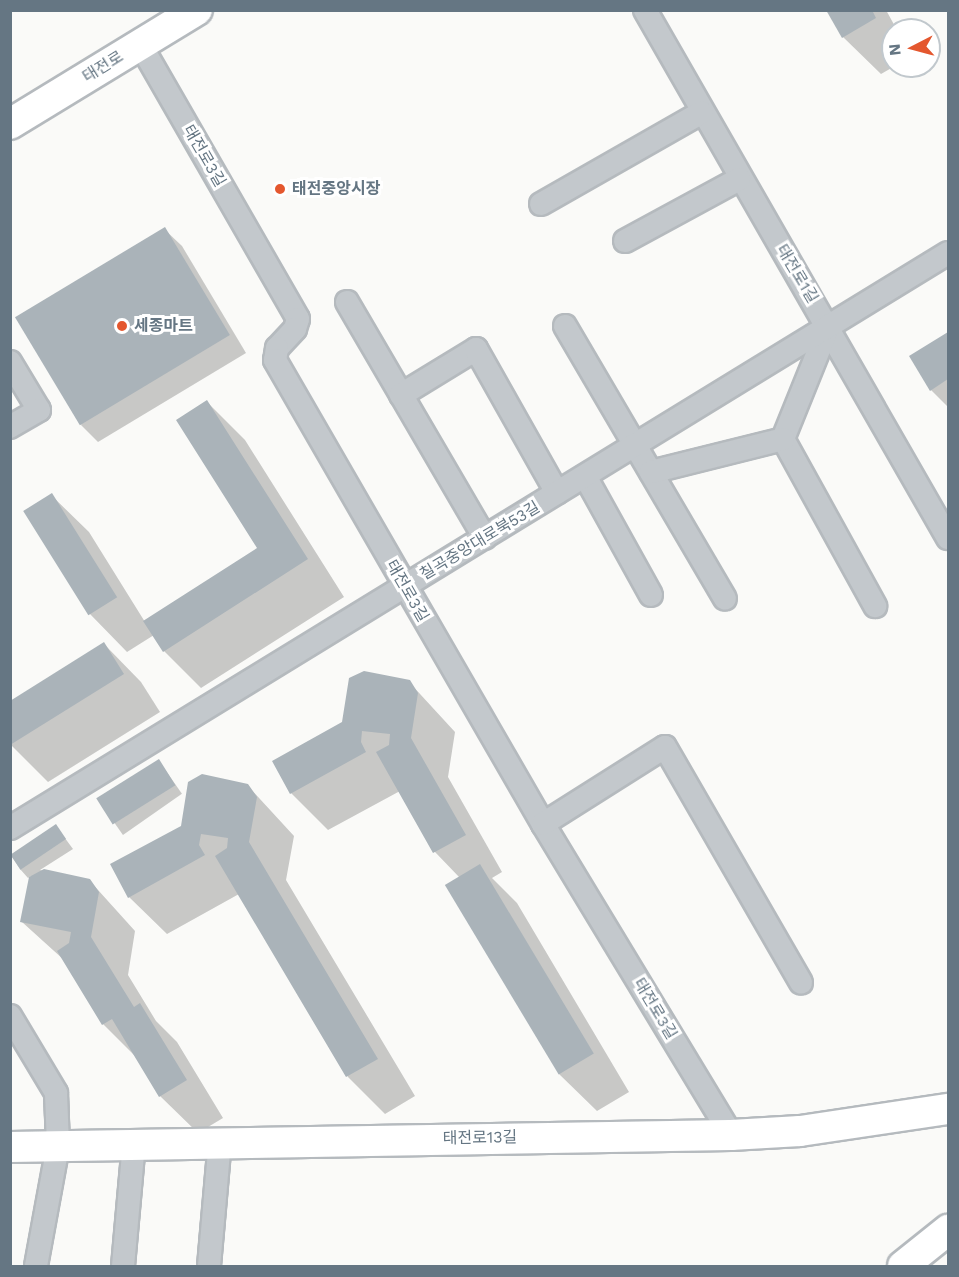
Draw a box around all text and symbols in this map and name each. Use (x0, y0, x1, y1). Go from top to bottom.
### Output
north arrow (881, 18, 941, 78)
text: N (885, 43, 905, 57)
street label: 태전로 (79, 47, 127, 87)
street label: 태전로3길 (179, 122, 229, 190)
place label: 태전중앙시장 (292, 179, 380, 199)
marker: 태전중앙시장 (273, 182, 287, 196)
street label: 태전로1길 (772, 241, 822, 307)
place label: 세종마트 (134, 316, 193, 336)
marker: 세종마트 (115, 319, 129, 333)
street label: 칠곡중앙대로북53길 (417, 498, 543, 584)
street label: 태전로3길 (382, 557, 432, 625)
street label: 태전로3길 (629, 975, 681, 1043)
street label: 태전로13길 (443, 1128, 517, 1148)

